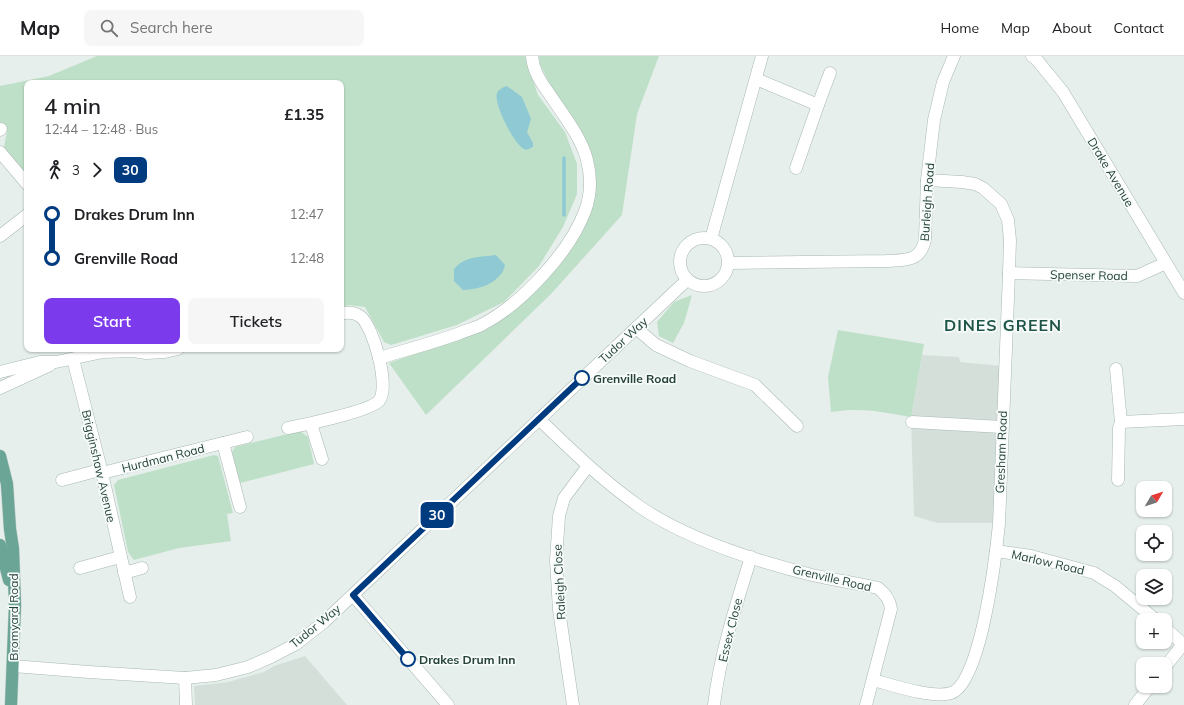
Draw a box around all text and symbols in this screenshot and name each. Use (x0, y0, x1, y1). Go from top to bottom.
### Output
search box (84, 10, 364, 46)
text: Map (20, 16, 60, 40)
icon: search (98, 17, 120, 39)
text: Search here (130, 18, 213, 37)
text: Home (940, 19, 979, 37)
text: Map (1001, 19, 1030, 37)
text: About (1052, 19, 1092, 37)
text: Contact (1114, 19, 1164, 37)
text: 4 min (44, 92, 101, 120)
text: £1.35 (284, 105, 324, 124)
text: 12:44 – 12:48 · Bus (44, 121, 158, 137)
street label: Drake Avenue (1084, 135, 1138, 209)
icon: walk (44, 159, 66, 181)
icon: forward (86, 159, 108, 181)
text: 30 (122, 161, 139, 179)
text: 3 (72, 162, 80, 178)
street label: Burleigh Road (917, 162, 937, 242)
text: Drakes Drum Inn (74, 205, 195, 224)
text: 12:47 (290, 206, 324, 222)
text: Grenville Road (74, 249, 178, 268)
text: 12:48 (290, 250, 324, 266)
street label: Spenser Road (1050, 267, 1128, 283)
button: Start (44, 298, 180, 344)
button: Tickets (188, 298, 324, 344)
street label: Tudor Way (596, 313, 651, 366)
district label: DINES GREEN (944, 315, 1062, 335)
marker: Grenville Road (574, 370, 590, 386)
place label: Grenville Road (593, 371, 676, 386)
street label: Brigginshaw Avenue (79, 408, 119, 524)
street label: Gresham Road (992, 410, 1010, 494)
street label: Hurdman Road (120, 440, 206, 476)
north arrow (1136, 481, 1172, 517)
map controls (1136, 481, 1172, 693)
line badge: 30 (419, 502, 455, 528)
text: 30 (429, 506, 445, 524)
button: locate (1136, 525, 1172, 561)
street label: Raleigh Close (550, 544, 568, 620)
street label: Marlow Road (1010, 546, 1086, 578)
street label: Grenville Road (791, 562, 873, 594)
button: layers (1136, 569, 1172, 605)
street label: Bromyard Road (6, 573, 21, 661)
street label: Essex Close (715, 597, 745, 663)
street label: Tudor Way (287, 601, 344, 651)
button: + (1136, 613, 1172, 649)
marker: Drakes Drum Inn (400, 651, 416, 667)
place label: Drakes Drum Inn (419, 652, 516, 667)
button: − (1136, 657, 1172, 693)

